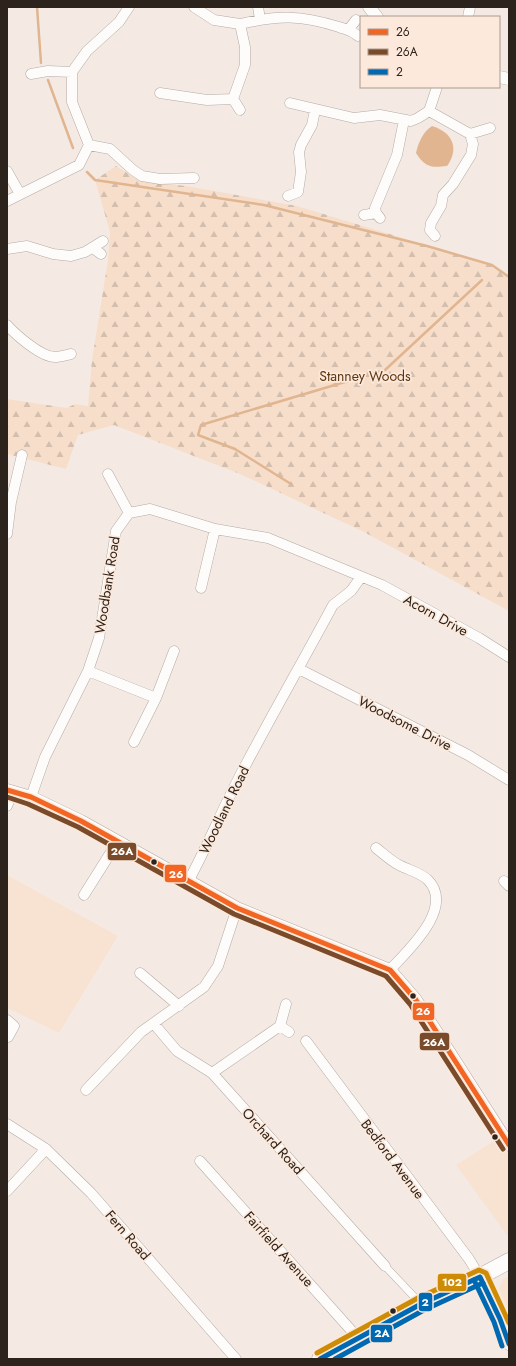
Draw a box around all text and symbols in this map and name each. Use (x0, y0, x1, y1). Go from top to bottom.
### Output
legend (360, 16, 500, 88)
text: 26 (396, 23, 410, 41)
text: 26A (396, 43, 418, 61)
text: 2 (396, 63, 403, 81)
park label: Stanney Woods (319, 366, 411, 386)
street label: Woodbank Road (89, 535, 125, 635)
street label: Acorn Drive (400, 589, 472, 641)
street label: Woodsome Drive (355, 691, 455, 755)
street label: Woodland Road (194, 763, 254, 857)
line badge: 26A (107, 842, 137, 861)
text: 26A (111, 843, 134, 859)
unlabelled marker (149, 857, 159, 867)
line badge: 26 (164, 864, 187, 883)
text: 26 (169, 866, 183, 882)
unlabelled marker (408, 991, 418, 1001)
line badge: 26 (412, 1002, 435, 1021)
text: 26 (416, 1003, 430, 1019)
line badge: 26A (419, 1032, 450, 1051)
text: 26A (423, 1034, 446, 1050)
street label: Orchard Road (238, 1103, 308, 1179)
street label: Bedford Avenue (356, 1115, 430, 1203)
unlabelled marker (490, 1132, 500, 1142)
street label: Fern Road (101, 1206, 155, 1264)
street label: Fairfield Avenue (240, 1207, 318, 1291)
line badge: 102 (437, 1273, 467, 1292)
text: 102 (442, 1274, 462, 1290)
line badge: 2 (418, 1292, 433, 1312)
text: 2 (421, 1294, 429, 1310)
unlabelled marker (388, 1306, 398, 1316)
line badge: 2A (370, 1324, 393, 1343)
text: 2A (374, 1325, 391, 1341)

